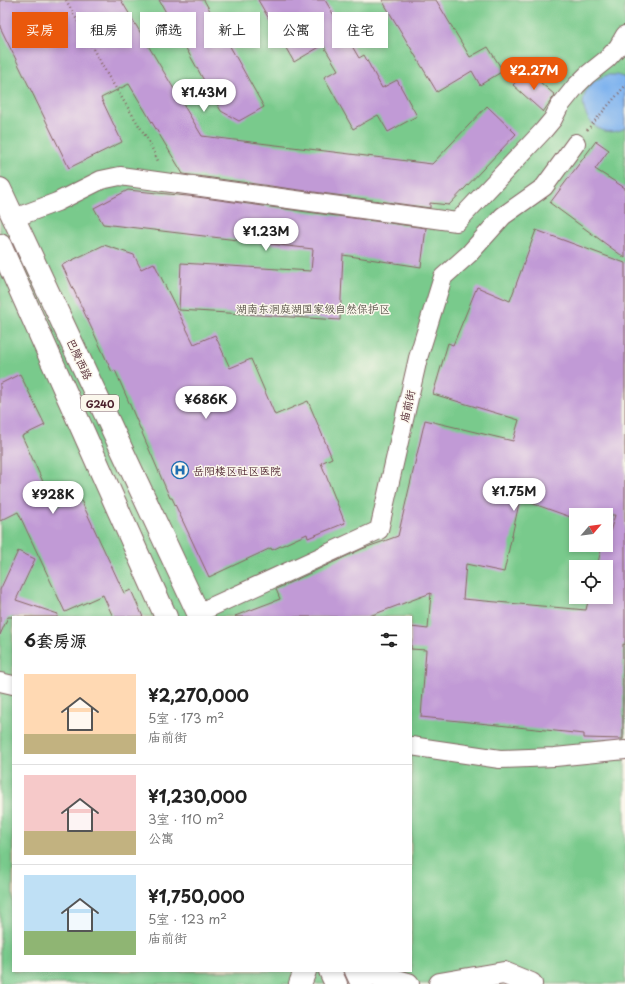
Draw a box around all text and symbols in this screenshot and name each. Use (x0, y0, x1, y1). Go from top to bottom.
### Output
chip: 买房 (12, 12, 68, 48)
chip: 租房 (76, 12, 132, 48)
chip: 筛选 (140, 12, 196, 48)
chip: 新上 (204, 12, 260, 48)
chip: 公寓 (268, 12, 324, 48)
chip: 住宅 (332, 12, 388, 48)
pin: ¥2.27M (501, 57, 567, 91)
text: ¥2.27M (509, 60, 559, 79)
pin: ¥1.43M (171, 79, 237, 113)
text: ¥1.43M (181, 82, 227, 101)
pin: ¥1.23M (233, 218, 299, 252)
text: ¥1.23M (243, 221, 289, 240)
park label: 湖南东洞庭湖国家级自然保护区 (236, 300, 390, 317)
street label: 巴陵西路 (63, 335, 97, 383)
pin: ¥686K (178, 386, 234, 420)
street label: 庙前街 (395, 387, 419, 424)
text: ¥686K (184, 389, 228, 408)
road number: G240 (81, 395, 119, 411)
hospital icon: 岳阳楼区社区医院 (170, 460, 190, 480)
place label: 岳阳楼区社区医院 (193, 462, 281, 479)
pin: ¥1.75M (481, 478, 547, 512)
pin: ¥928K (25, 481, 81, 515)
text: ¥1.75M (492, 481, 536, 500)
text: ¥928K (32, 484, 74, 503)
north arrow (569, 508, 613, 552)
map controls (569, 508, 613, 604)
button: locate (569, 560, 613, 604)
text: 6套房源 (24, 627, 87, 653)
icon: filters (378, 629, 400, 651)
text: ¥2,270,000 (148, 682, 249, 708)
icon: home (56, 690, 104, 738)
text: 5室 · 173 m² (148, 708, 224, 727)
text: 庙前街 (148, 727, 187, 746)
text: ¥1,230,000 (148, 783, 247, 809)
icon: home (56, 791, 104, 839)
text: 3室 · 110 m² (148, 809, 224, 828)
text: 公寓 (148, 828, 174, 847)
text: ¥1,750,000 (148, 883, 245, 909)
icon: home (56, 891, 104, 939)
text: 5室 · 123 m² (148, 909, 227, 928)
text: 庙前街 (148, 928, 187, 947)

